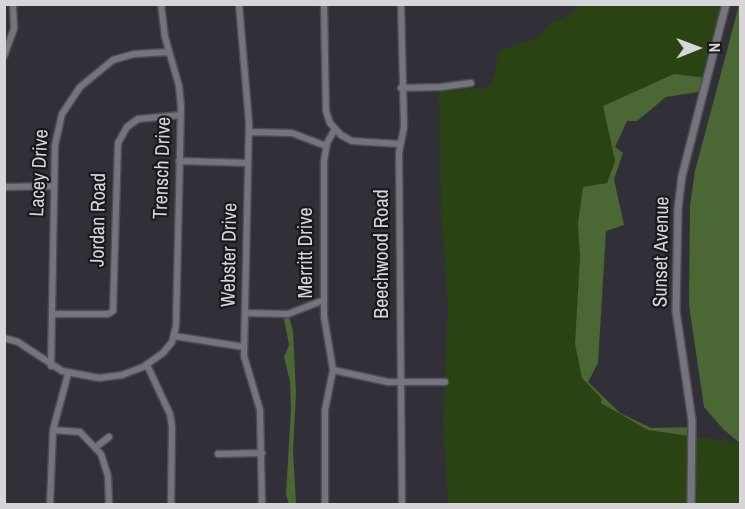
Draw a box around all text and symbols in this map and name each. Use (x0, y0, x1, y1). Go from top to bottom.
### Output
north arrow (667, 18, 727, 78)
text: N (704, 43, 726, 53)
street label: Trensch Drive (149, 116, 177, 220)
street label: Lacey Drive (26, 129, 54, 217)
street label: Jordan Road (86, 173, 112, 267)
street label: Beechwood Road (371, 189, 395, 319)
street label: Sunset Avenue (649, 196, 675, 308)
street label: Webster Drive (217, 203, 243, 307)
street label: Merritt Drive (295, 207, 319, 299)

